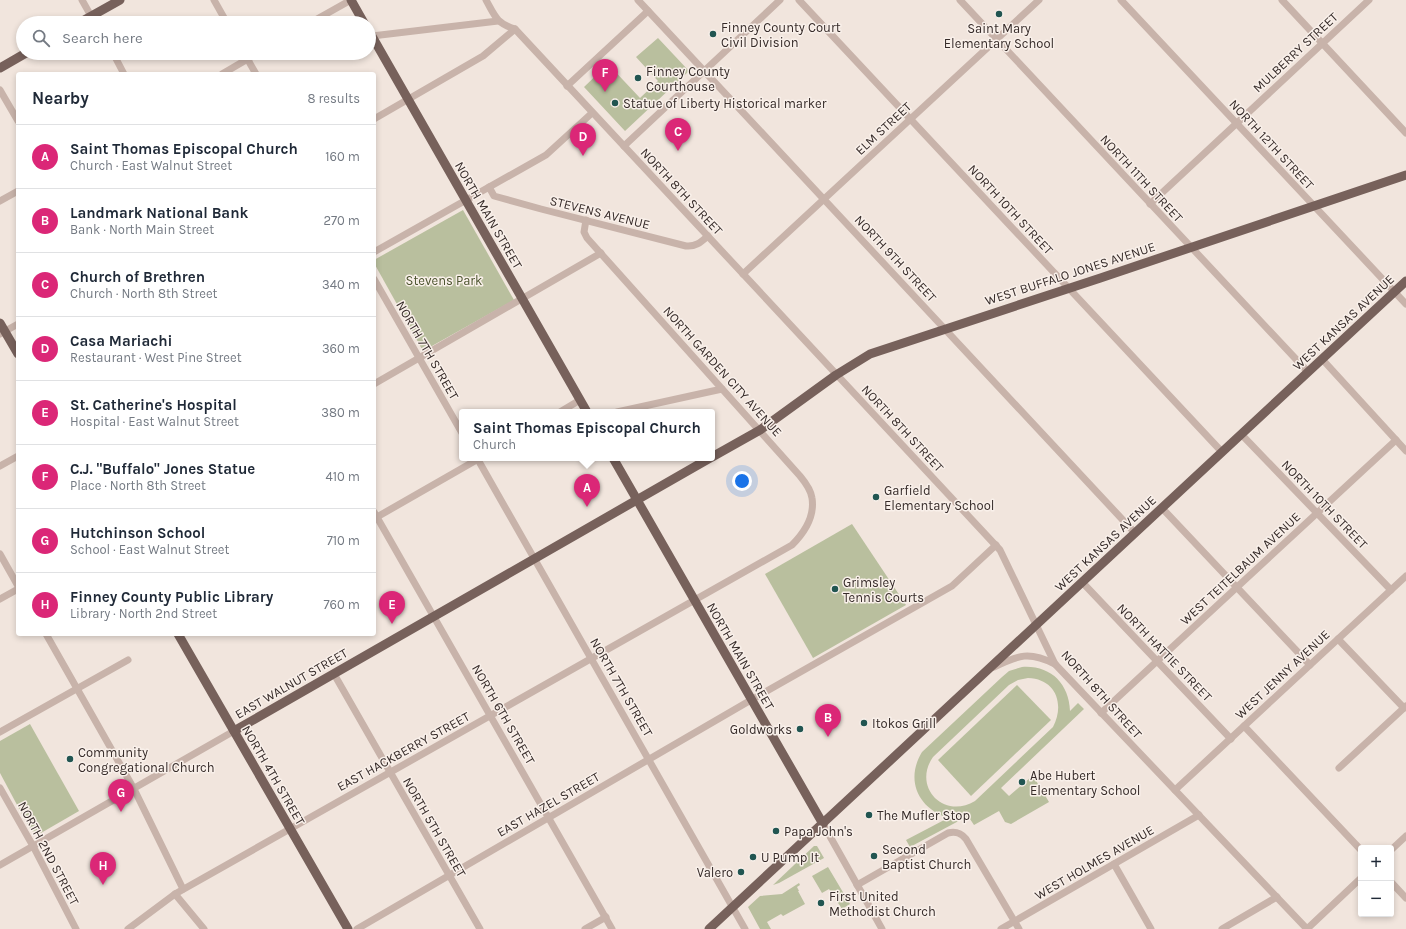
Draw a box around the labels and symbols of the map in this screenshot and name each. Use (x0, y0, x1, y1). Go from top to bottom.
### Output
marker: Saint Mary Elementary School (994, 9, 1004, 19)
street label: MULBERRY STREET (1250, 9, 1341, 96)
place label: Finney County Court Civil Division (721, 20, 841, 50)
place label: Saint Mary Elementary School (944, 21, 1054, 51)
marker: Finney County Court Civil Division (708, 29, 718, 39)
pin: F (592, 59, 618, 92)
place label: Finney County Courthouse (646, 64, 730, 94)
marker: Finney County Courthouse (633, 73, 643, 83)
place label: Statue of Liberty Historical marker (623, 96, 827, 111)
street label: NORTH 12TH STREET (1226, 96, 1317, 193)
marker: Statue of Liberty Historical marker (610, 98, 620, 108)
street label: ELM STREET (852, 98, 915, 158)
pin: C (665, 118, 691, 151)
pin: D (570, 123, 596, 156)
street label: NORTH 11TH STREET (1097, 132, 1186, 225)
street label: NORTH 8TH STREET (638, 145, 726, 238)
street label: NORTH MAIN STREET (452, 159, 526, 272)
street label: NORTH 10TH STREET (965, 161, 1056, 258)
street label: STEVENS AVENUE (548, 193, 651, 232)
street label: NORTH 9TH STREET (852, 212, 940, 305)
street label: WEST BUFFALO JONES AVENUE (983, 239, 1157, 308)
street label: WEST KANSAS AVENUE (1289, 271, 1397, 373)
park label: Stevens Park (406, 273, 482, 288)
street label: NORTH 7TH STREET (393, 298, 462, 403)
street label: NORTH GARDEN CITY AVENUE (660, 303, 785, 440)
street label: NORTH 8TH STREET (859, 382, 947, 475)
street label: NORTH 10TH STREET (1279, 457, 1371, 552)
your location (732, 471, 752, 491)
pin: A (574, 474, 600, 507)
place label: Garfield Elementary School (884, 483, 994, 513)
marker: Garfield Elementary School (871, 492, 881, 502)
street label: WEST KANSAS AVENUE (1051, 492, 1159, 594)
street label: WEST TEITELBAUM AVENUE (1177, 509, 1303, 628)
place label: Grimsley Tennis Courts (843, 575, 924, 605)
marker: Grimsley Tennis Courts (830, 584, 840, 594)
pin: E (379, 591, 405, 624)
street label: NORTH MAIN STREET (704, 600, 778, 713)
street label: NORTH HATTIE STREET (1114, 601, 1215, 705)
street label: WEST JENNY AVENUE (1232, 627, 1333, 722)
street label: NORTH 7TH STREET (587, 635, 656, 740)
street label: EAST WALNUT STREET (232, 645, 351, 722)
street label: NORTH 8TH STREET (1058, 647, 1145, 742)
street label: NORTH 6TH STREET (469, 662, 538, 767)
pin: B (815, 704, 841, 737)
street label: EAST HACKBERRY STREET (334, 708, 473, 794)
place label: Itokos Grill (872, 716, 936, 731)
marker: Itokos Grill (859, 718, 869, 728)
place label: Goldworks (730, 722, 792, 737)
street label: NORTH 4TH STREET (239, 723, 308, 828)
marker: Goldworks (795, 724, 805, 734)
place label: Community Congregational Church (78, 745, 215, 775)
marker: Community Congregational Church (65, 754, 75, 764)
place label: Abe Hubert Elementary School (1030, 768, 1140, 798)
street label: EAST HAZEL STREET (494, 769, 603, 840)
street label: NORTH 5TH STREET (400, 775, 469, 880)
marker: Abe Hubert Elementary School (1017, 777, 1027, 787)
pin: G (108, 779, 134, 812)
street label: NORTH 2ND STREET (15, 799, 82, 908)
place label: The Mufler Stop (877, 808, 970, 823)
marker: The Mufler Stop (864, 810, 874, 820)
street label: WEST HOLMES AVENUE (1032, 822, 1157, 903)
place label: Papa John's (784, 824, 853, 839)
marker: Papa John's (771, 826, 781, 836)
place label: Second Baptist Church (882, 842, 971, 872)
place label: U Pump It (761, 850, 819, 865)
marker: Second Baptist Church (869, 851, 879, 861)
pin: H (90, 852, 116, 885)
marker: U Pump It (748, 852, 758, 862)
place label: Valero (697, 865, 733, 880)
marker: Valero (736, 867, 746, 877)
place label: First United Methodist Church (829, 889, 936, 919)
marker: First United Methodist Church (816, 898, 826, 908)

